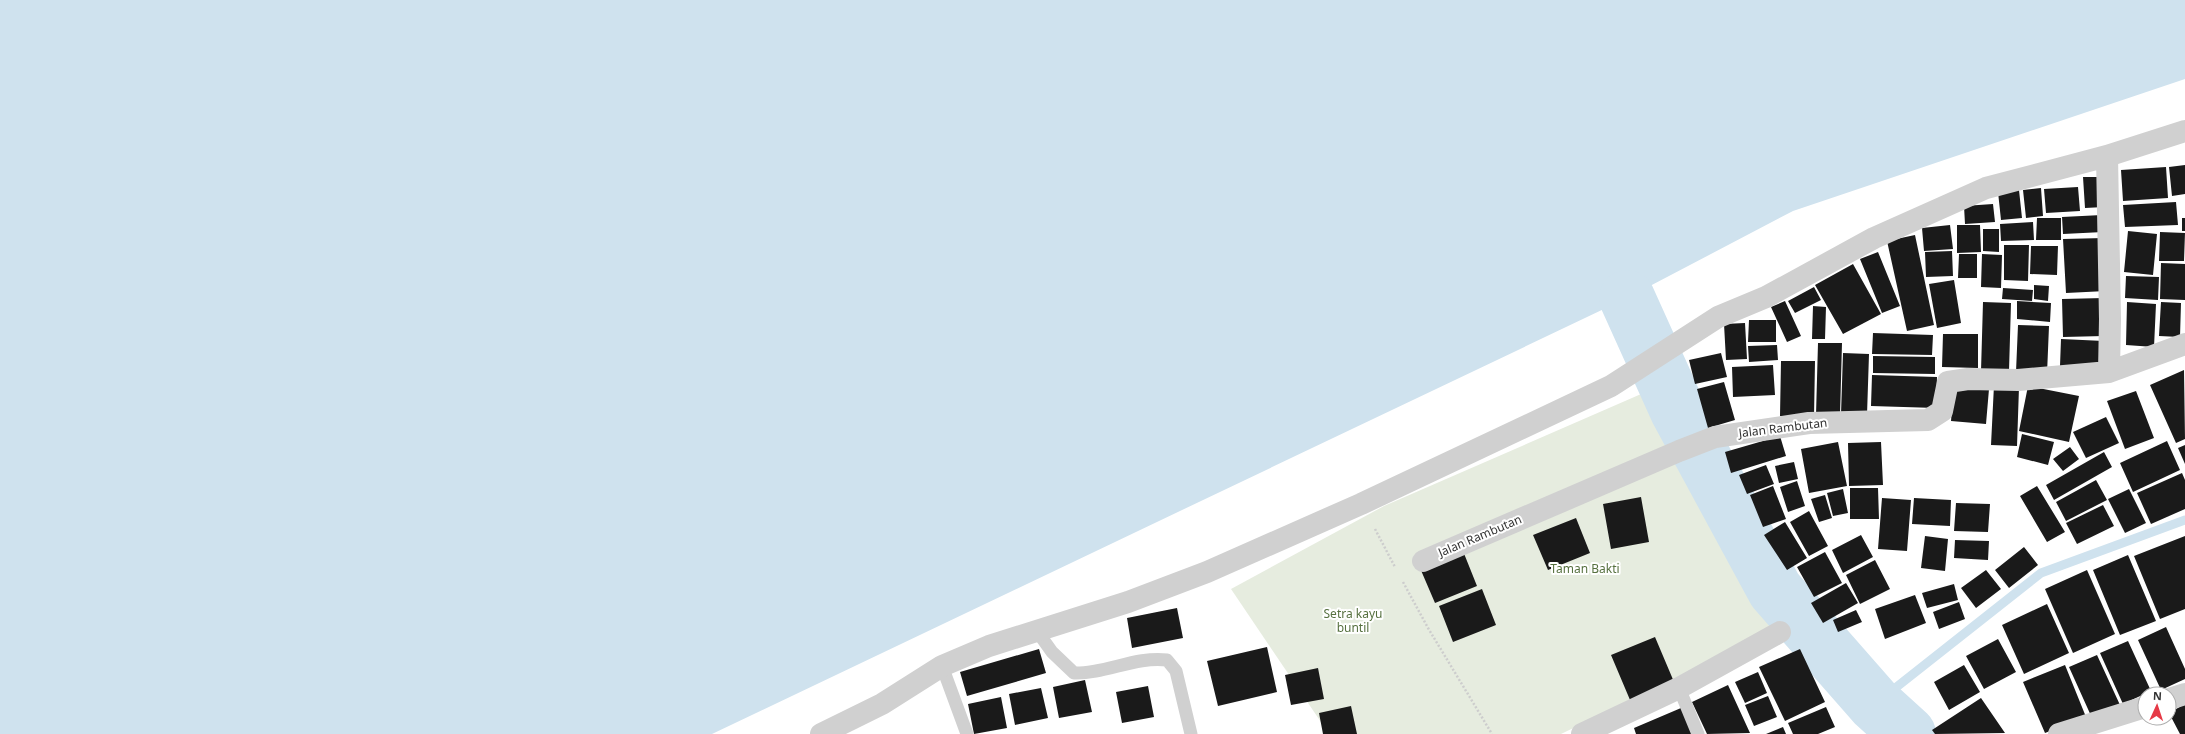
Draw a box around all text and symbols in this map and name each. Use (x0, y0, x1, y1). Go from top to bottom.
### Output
street label: Jalan Rambutan (1737, 414, 1828, 441)
street label: Jalan Rambutan (1435, 510, 1524, 561)
park label: Taman Bakti (1550, 560, 1620, 577)
park label: Setra kayu buntil (1324, 605, 1382, 636)
north arrow (2137, 686, 2177, 726)
text: N (2153, 688, 2162, 703)

